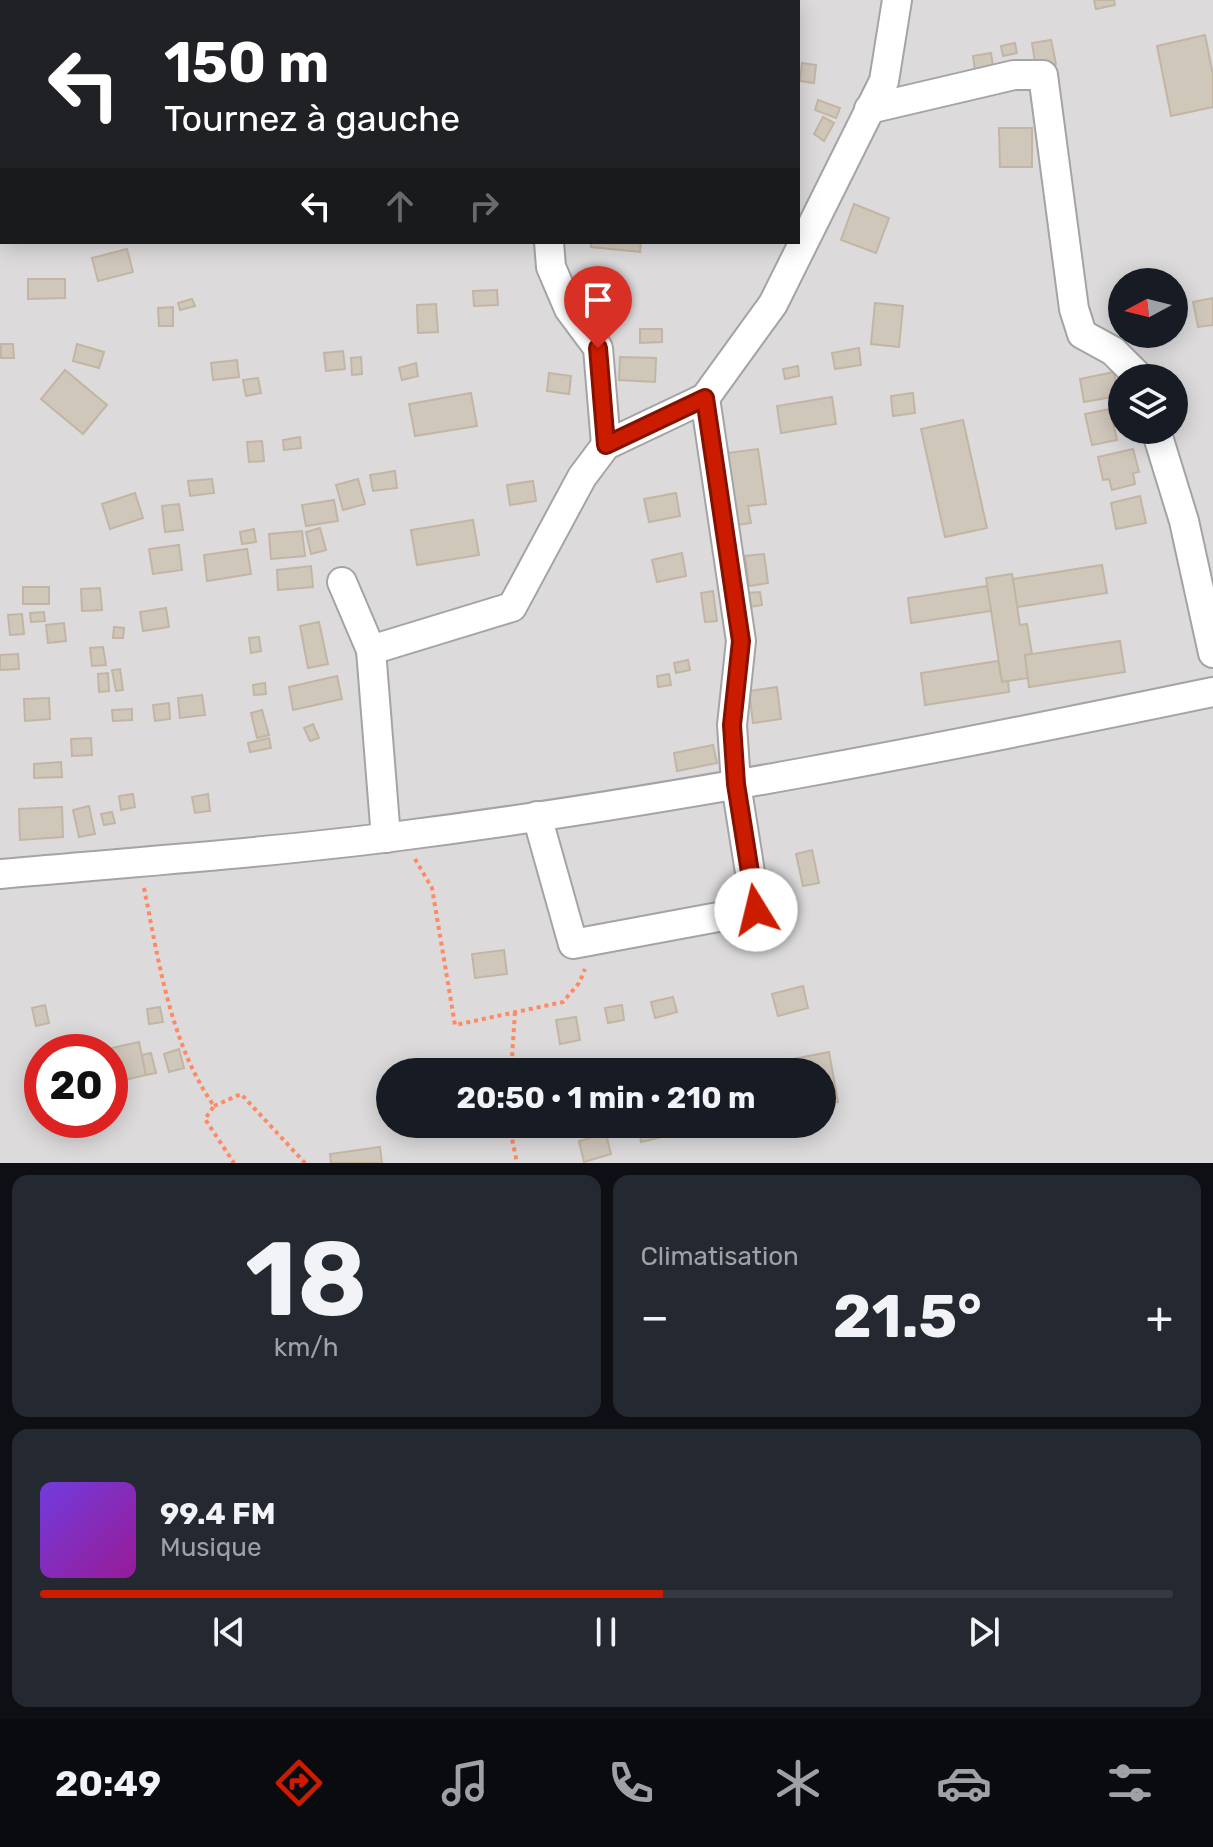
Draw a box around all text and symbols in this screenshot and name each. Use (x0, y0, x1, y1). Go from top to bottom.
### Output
text: 150 m (164, 30, 329, 96)
icon: left (32, 32, 136, 136)
text: Tournez à gauche (164, 97, 460, 140)
icon: left (294, 184, 338, 228)
icon: ahead (378, 184, 422, 228)
icon: right (462, 184, 506, 228)
pin (564, 266, 632, 348)
north arrow (1108, 268, 1188, 348)
map controls (1108, 268, 1188, 444)
icon: arrive (576, 278, 620, 322)
button: layers (1108, 364, 1188, 444)
position arrow (714, 868, 798, 952)
speed limit sign: 20 (24, 1034, 128, 1138)
text: 20:50 · 1 min · 210 m (456, 1080, 756, 1116)
text: 18 (245, 1218, 367, 1341)
text: Climatisation (641, 1241, 799, 1272)
text: 21.5° (833, 1281, 982, 1352)
text: − (641, 1291, 669, 1343)
text: + (1146, 1291, 1173, 1343)
text: km/h (274, 1332, 339, 1363)
text: 99.4 FM (160, 1496, 276, 1532)
text: Musique (160, 1532, 262, 1563)
icon: previous (207, 1610, 251, 1654)
icon: pause (584, 1610, 628, 1654)
icon: next (962, 1610, 1006, 1654)
icon: directions (271, 1755, 327, 1811)
icon: music (437, 1755, 493, 1811)
icon: phone (603, 1755, 659, 1811)
icon: climate (770, 1755, 826, 1811)
icon: car (936, 1755, 992, 1811)
icon: filters (1102, 1755, 1158, 1811)
text: 20:49 (55, 1762, 161, 1805)

